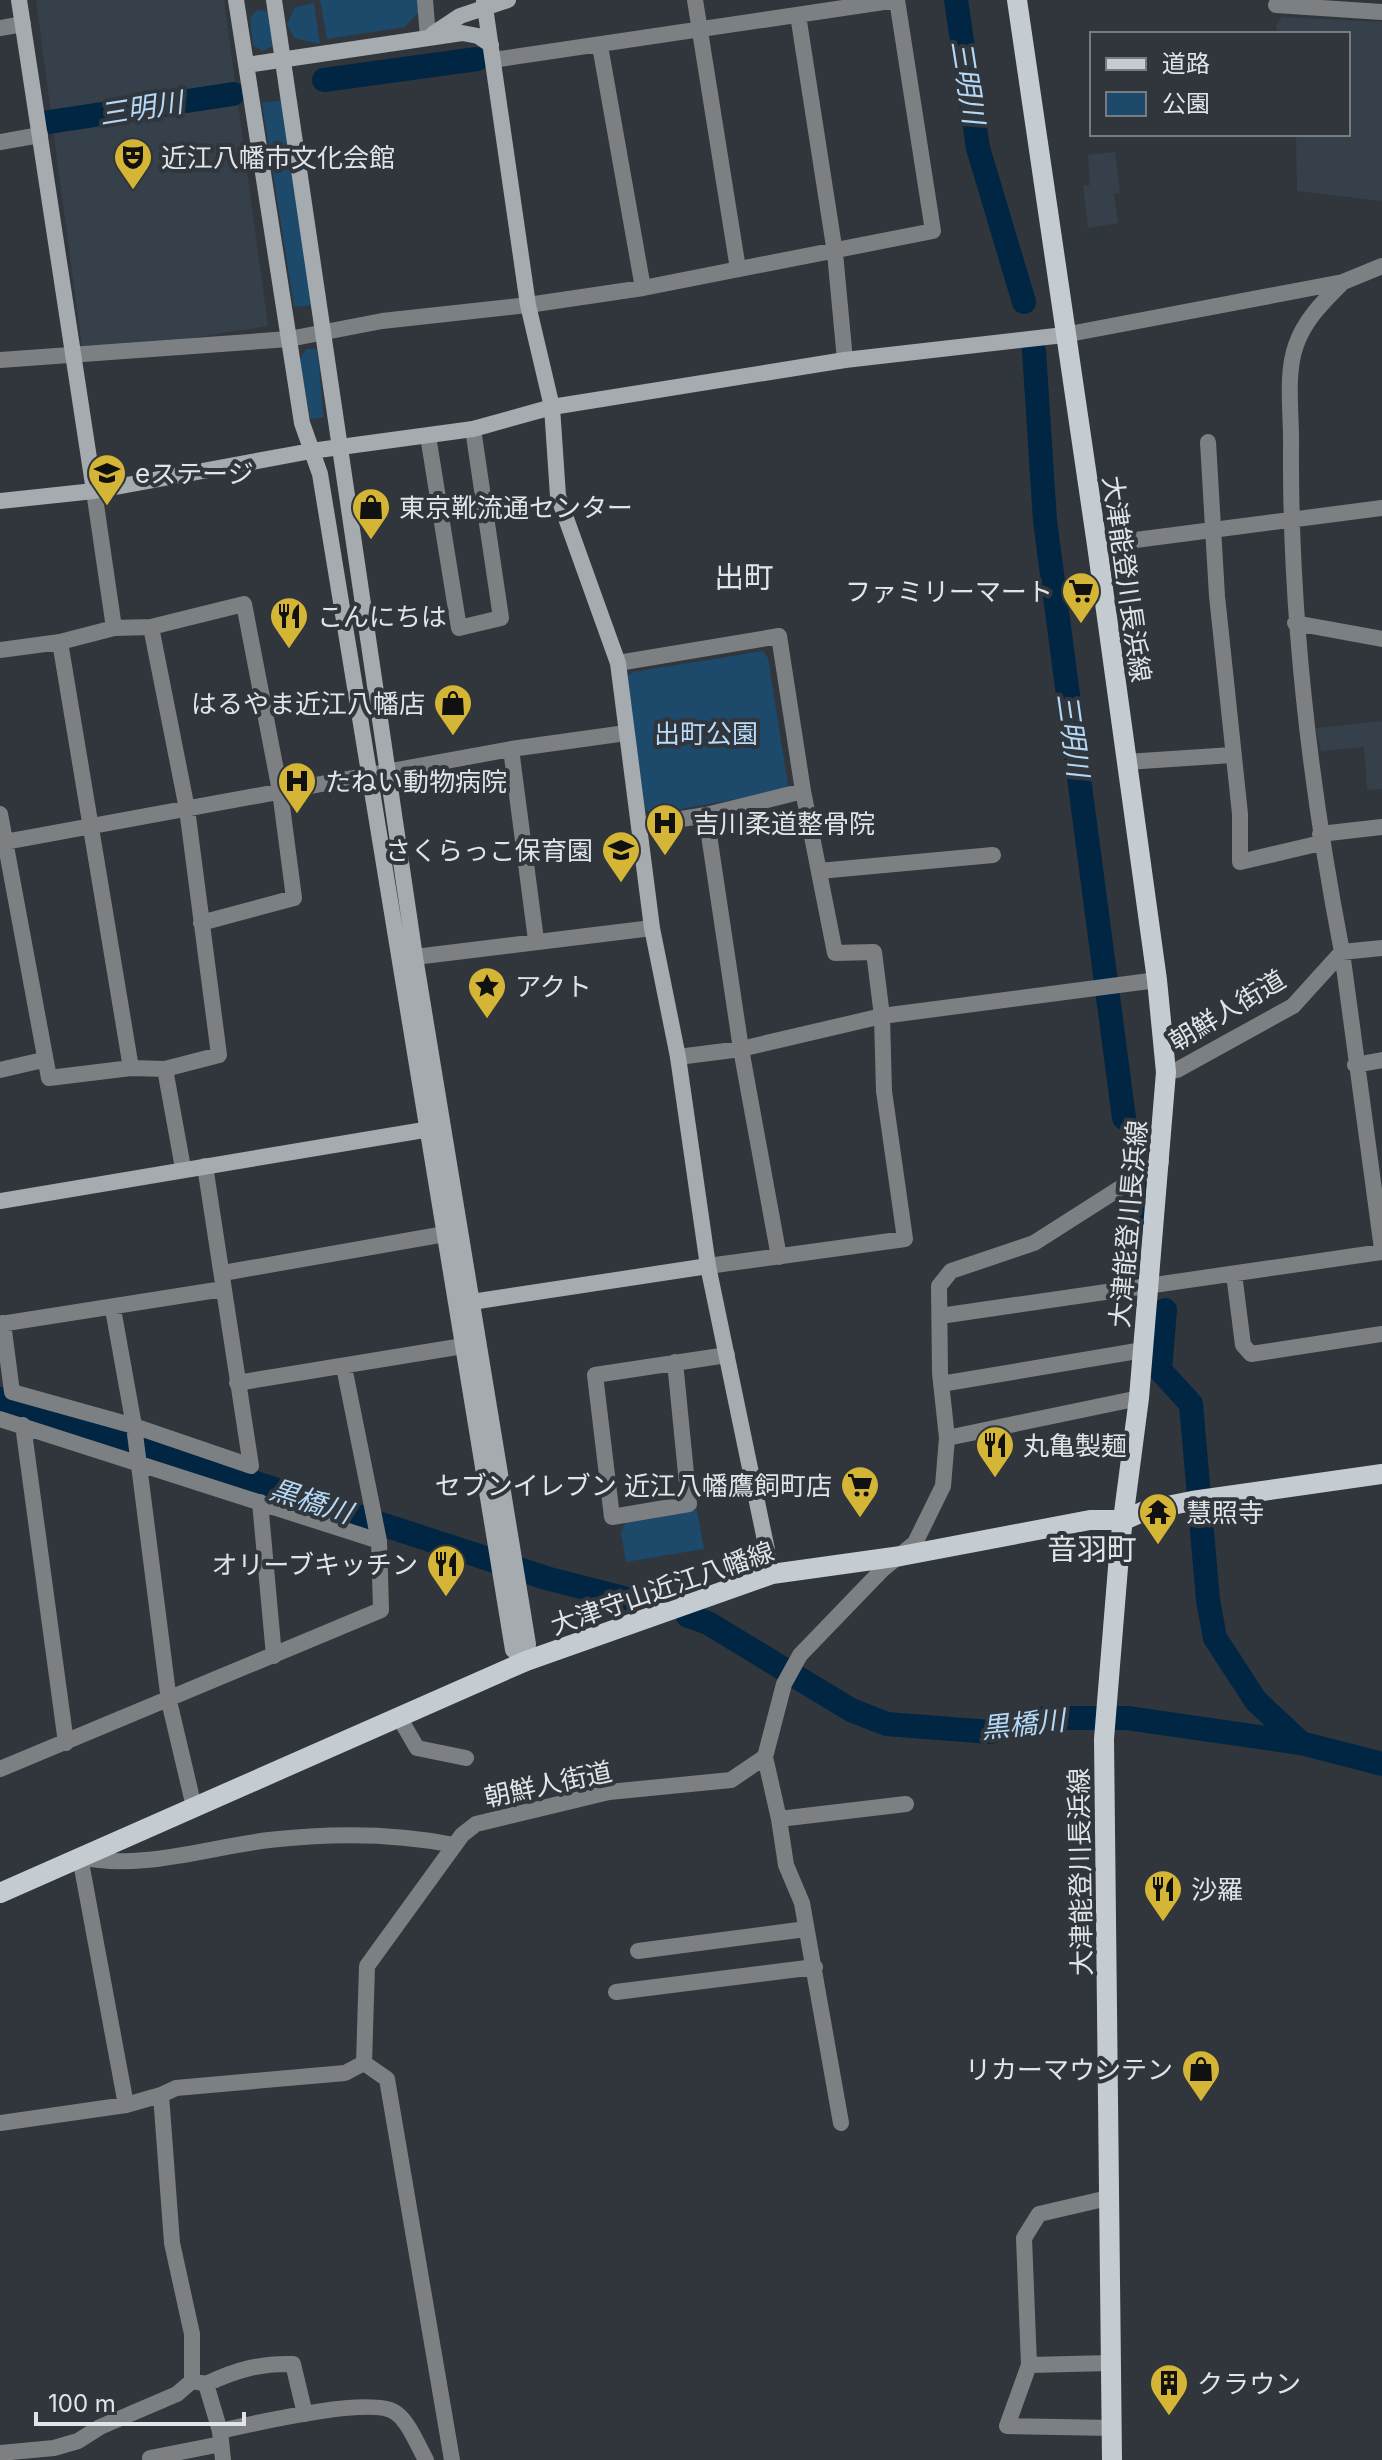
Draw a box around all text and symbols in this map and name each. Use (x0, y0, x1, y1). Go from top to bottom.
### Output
legend (1090, 32, 1350, 136)
water label: 三明川 (945, 38, 992, 129)
text: 道路 (1162, 49, 1210, 78)
water label: 三明川 (97, 84, 188, 131)
text: 公園 (1162, 89, 1210, 118)
theatre icon: 近江八幡市文化会館 (112, 136, 154, 191)
place label: 近江八幡市文化会館 (161, 142, 395, 173)
school or university icon: eステージ (86, 452, 128, 507)
place label: eステージ (135, 458, 254, 489)
street label: 大津能登川長浜線 (1097, 474, 1157, 684)
shop icon: 東京靴流通センター (350, 486, 392, 541)
place label: 東京靴流通センター (399, 492, 633, 523)
district label: 出町 (714, 559, 774, 595)
supermarket icon: ファミリーマート (1060, 570, 1102, 625)
place label: ファミリーマート (845, 576, 1053, 607)
restaurant icon: こんにちは (268, 595, 310, 650)
place label: こんにちは (317, 601, 447, 632)
shop icon: はるやま近江八幡店 (432, 682, 474, 737)
place label: はるやま近江八幡店 (191, 688, 425, 719)
water label: 三明川 (1050, 691, 1096, 782)
park label: 出町公園 (654, 718, 758, 749)
hospital icon: たねい動物病院 (276, 760, 318, 815)
place label: たねい動物病院 (325, 766, 507, 797)
hospital icon: 吉川柔道整骨院 (644, 802, 686, 857)
place label: 吉川柔道整骨院 (693, 808, 875, 839)
school or university icon: さくらっこ保育園 (600, 829, 642, 884)
place label: さくらっこ保育園 (385, 835, 593, 866)
street label: 朝鮮人街道 (1163, 963, 1291, 1057)
place icon: アクト (466, 965, 508, 1020)
place label: アクト (515, 971, 592, 1002)
street label: 大津能登川長浜線 (1103, 1119, 1153, 1329)
restaurant icon: 丸亀製麺 (974, 1424, 1016, 1479)
place label: 丸亀製麺 (1023, 1430, 1127, 1461)
supermarket icon: セブンイレブン 近江八幡鷹飼町店 (839, 1464, 881, 1519)
place label: セブンイレブン 近江八幡鷹飼町店 (435, 1470, 832, 1501)
water label: 黒橋川 (266, 1472, 359, 1531)
temple icon: 慧照寺 (1137, 1491, 1179, 1546)
place label: 慧照寺 (1186, 1497, 1264, 1528)
district label: 音羽町 (1047, 1531, 1137, 1567)
street label: 大津守山近江八幡線 (546, 1535, 778, 1641)
restaurant icon: オリーブキッチン (425, 1543, 467, 1598)
place label: オリーブキッチン (212, 1549, 418, 1580)
water label: 黒橋川 (979, 1702, 1070, 1745)
street label: 朝鮮人街道 (481, 1755, 615, 1813)
street label: 大津能登川長浜線 (1063, 1768, 1097, 1976)
restaurant icon: 沙羅 (1142, 1868, 1184, 1923)
place label: 沙羅 (1191, 1874, 1243, 1905)
shop icon: リカーマウンテン (1180, 2048, 1222, 2103)
place label: リカーマウンテン (965, 2054, 1173, 2085)
building icon: クラウン (1148, 2362, 1190, 2417)
place label: クラウン (1197, 2368, 1301, 2399)
scale bar (36, 2376, 244, 2426)
text: 100 m (48, 2389, 116, 2418)

